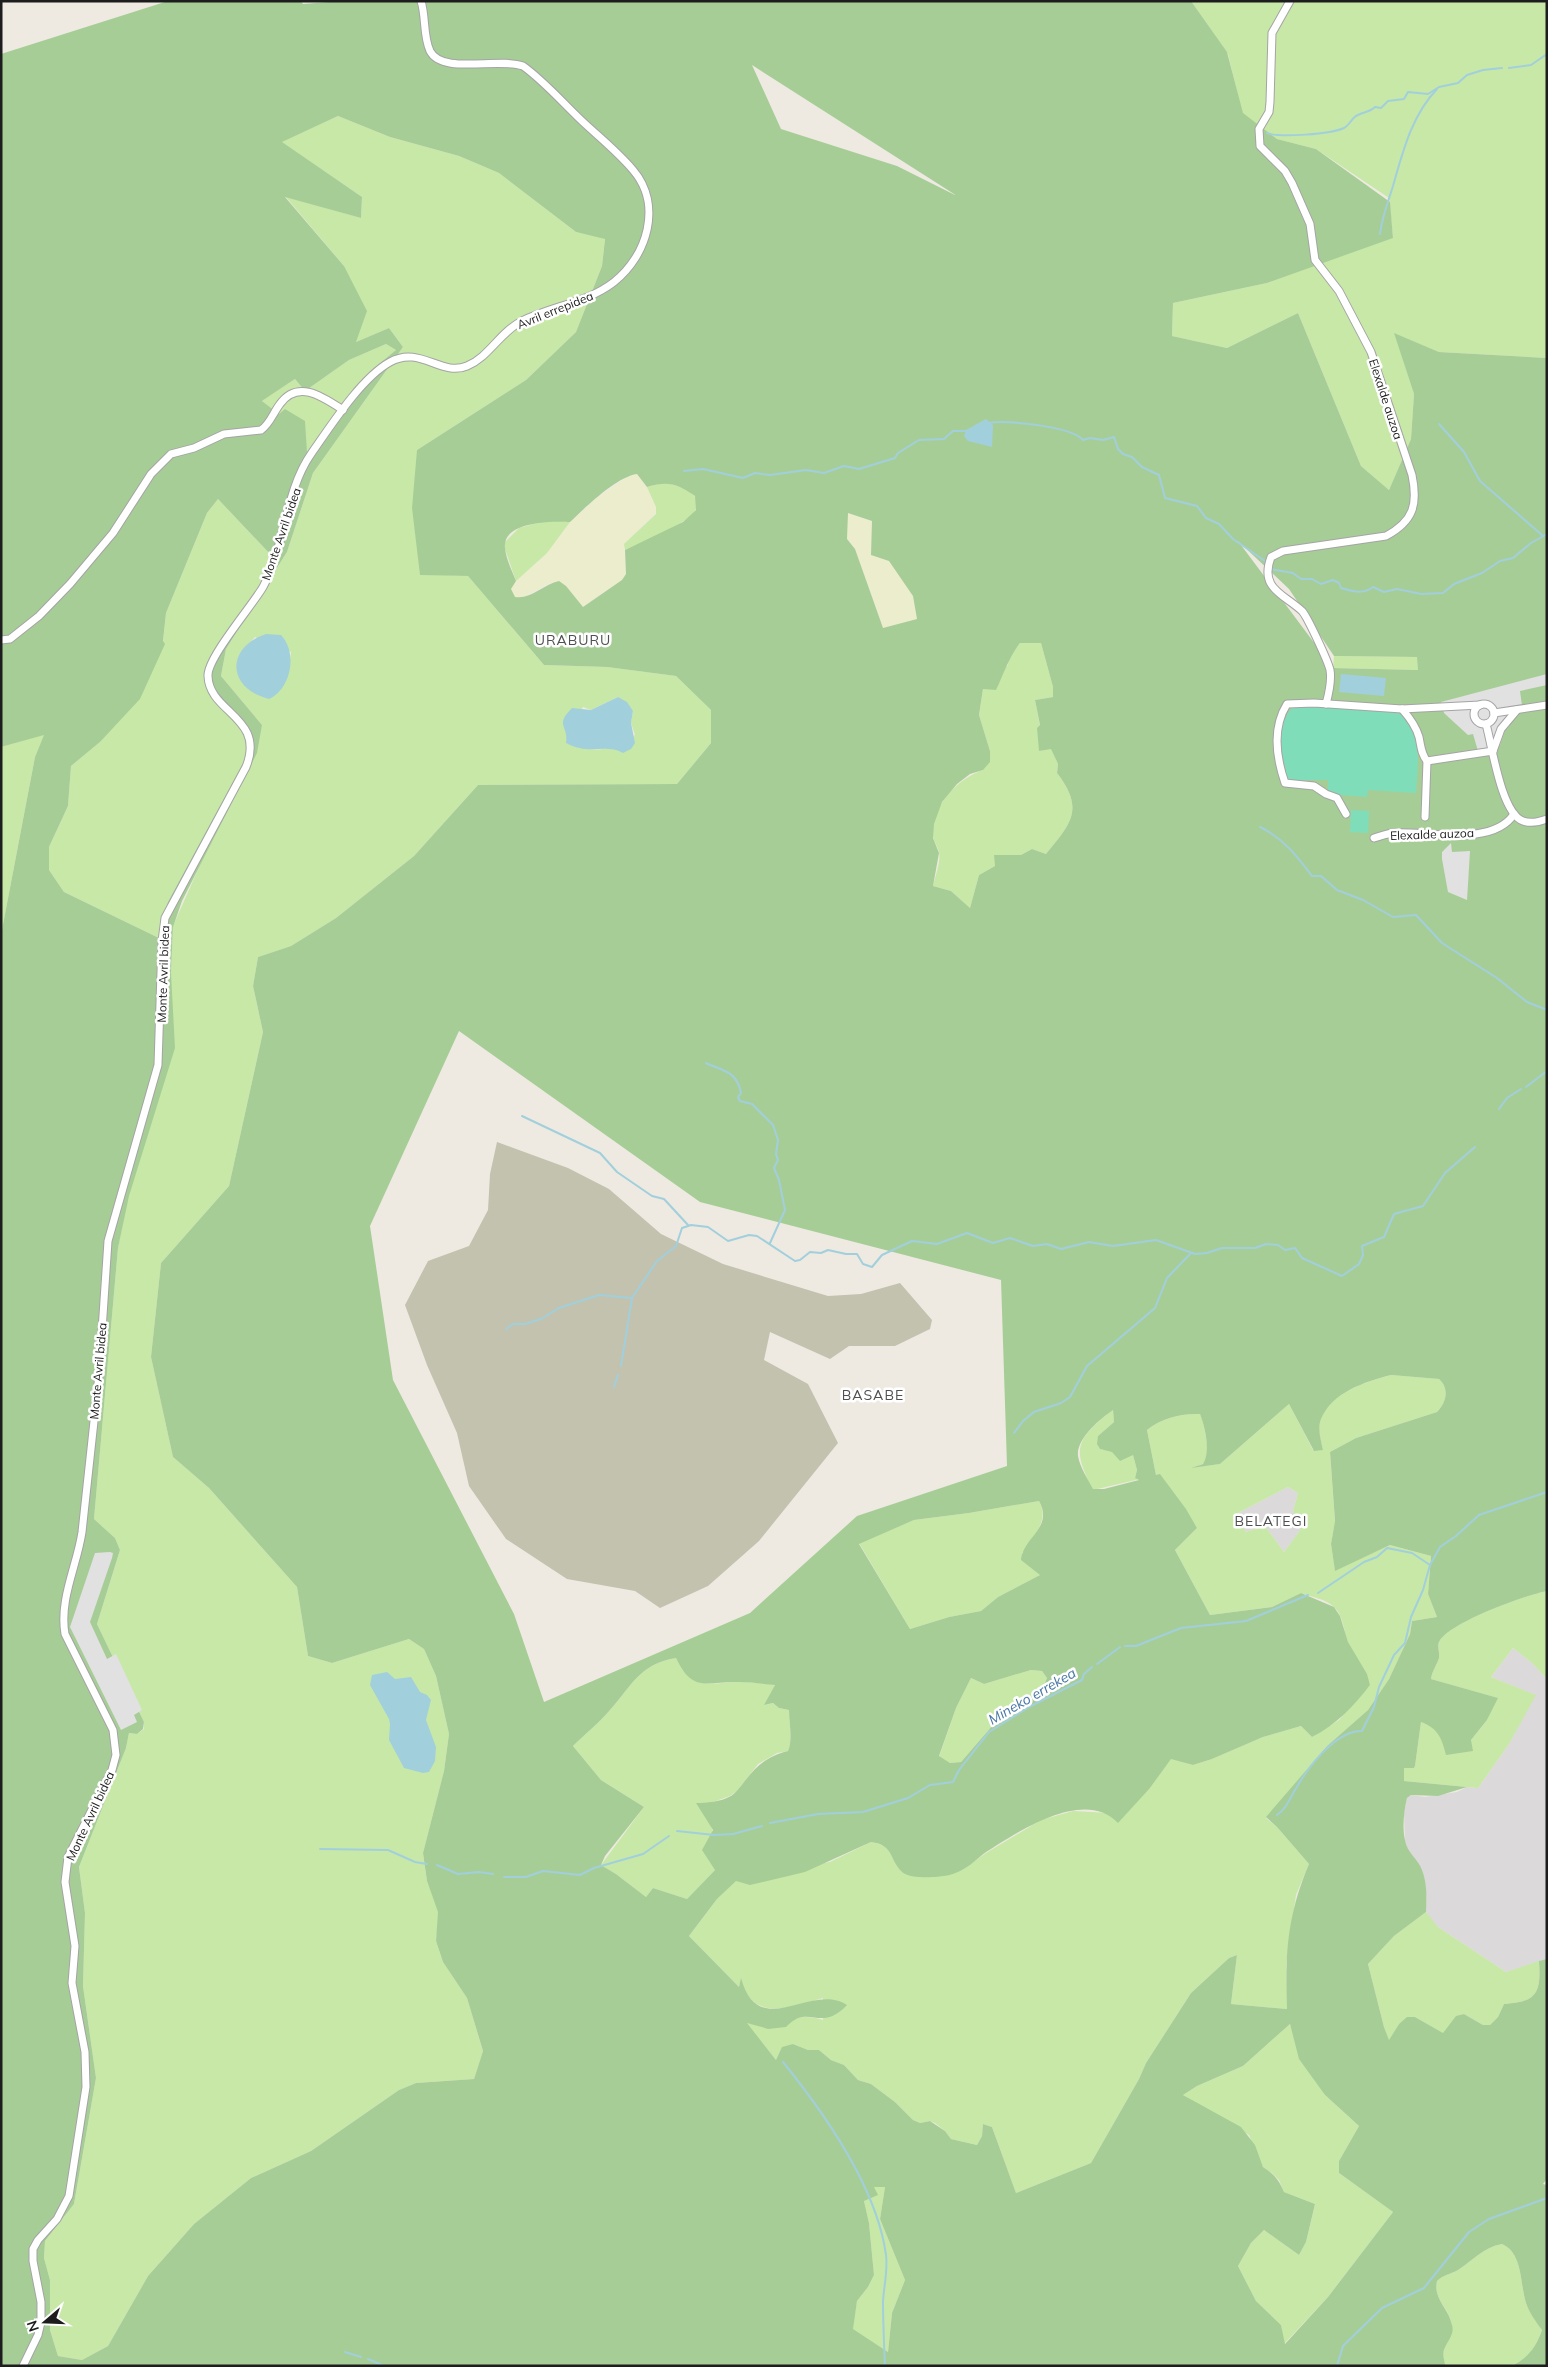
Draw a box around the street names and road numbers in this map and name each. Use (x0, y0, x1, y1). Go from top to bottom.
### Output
street label: Avril errepidea (515, 288, 595, 332)
street label: Elexalde auzoa (1366, 357, 1406, 441)
street label: Monte Avril bidea (258, 486, 304, 582)
street label: Elexalde auzoa (1390, 825, 1474, 843)
street label: Monte Avril bidea (154, 925, 172, 1023)
street label: Monte Avril bidea (86, 1322, 110, 1420)
street label: Monte Avril bidea (63, 1769, 117, 1863)

